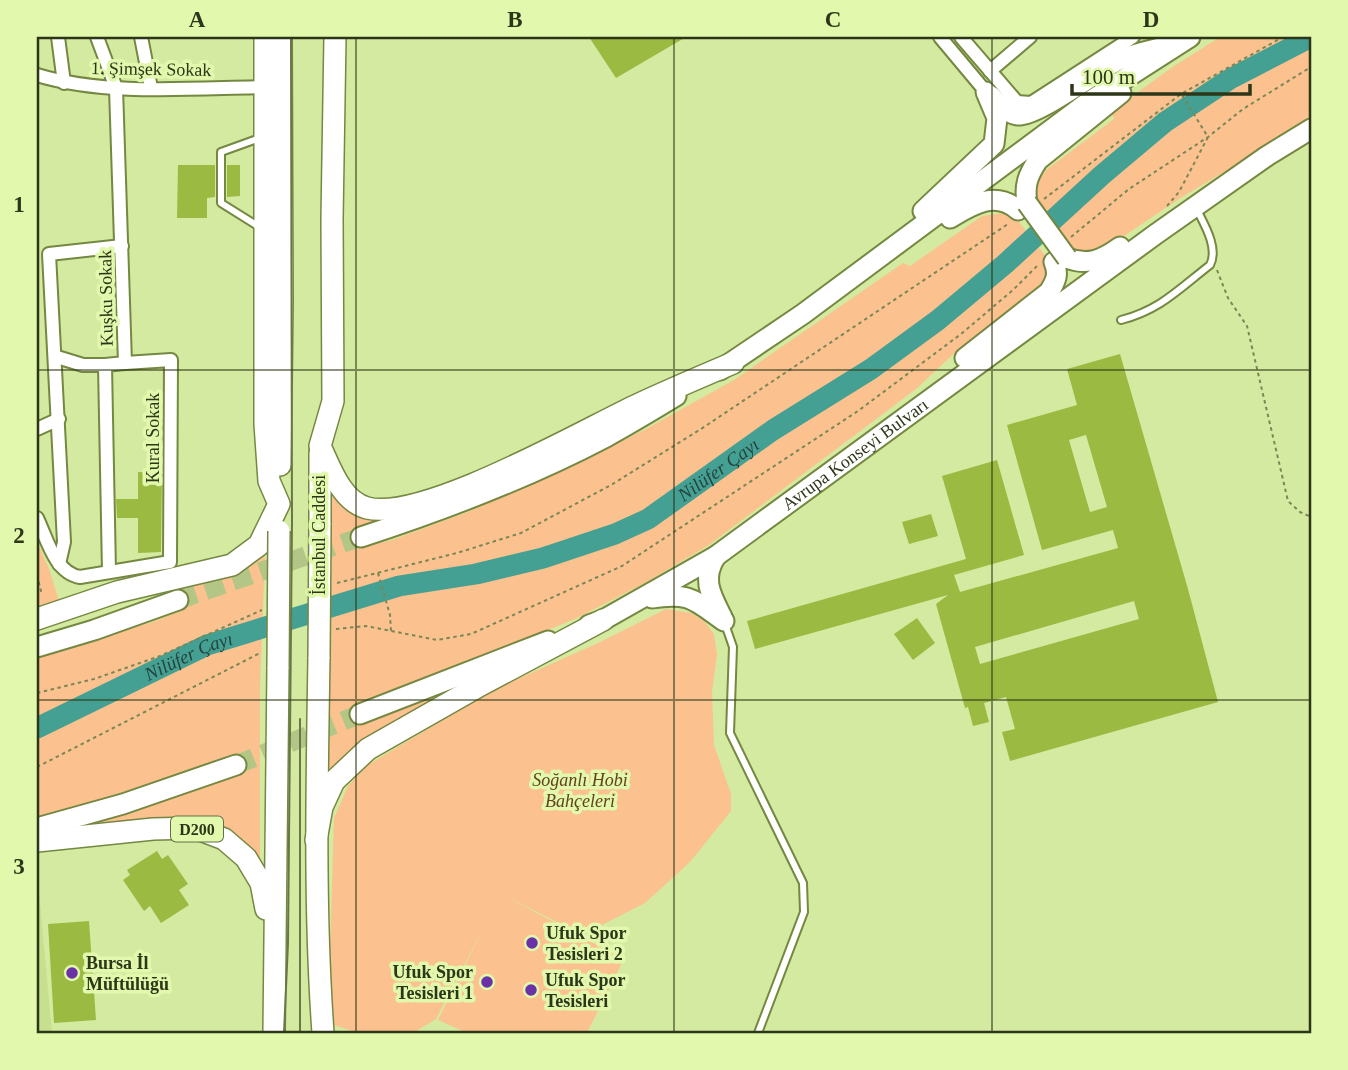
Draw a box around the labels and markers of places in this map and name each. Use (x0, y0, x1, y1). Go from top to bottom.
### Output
place label: Ufuk Spor Tesisleri 2 (546, 923, 627, 964)
marker: Ufuk Spor Tesisleri 2 (524, 935, 540, 951)
place label: Bursa İl Müftülüğü (86, 953, 169, 994)
place label: Ufuk Spor Tesisleri 1 (392, 962, 473, 1003)
marker: Bursa İl Müftülüğü (64, 965, 80, 981)
place label: Ufuk Spor Tesisleri (545, 970, 626, 1011)
marker: Ufuk Spor Tesisleri 1 (479, 974, 495, 990)
marker: Ufuk Spor Tesisleri (523, 982, 539, 998)

